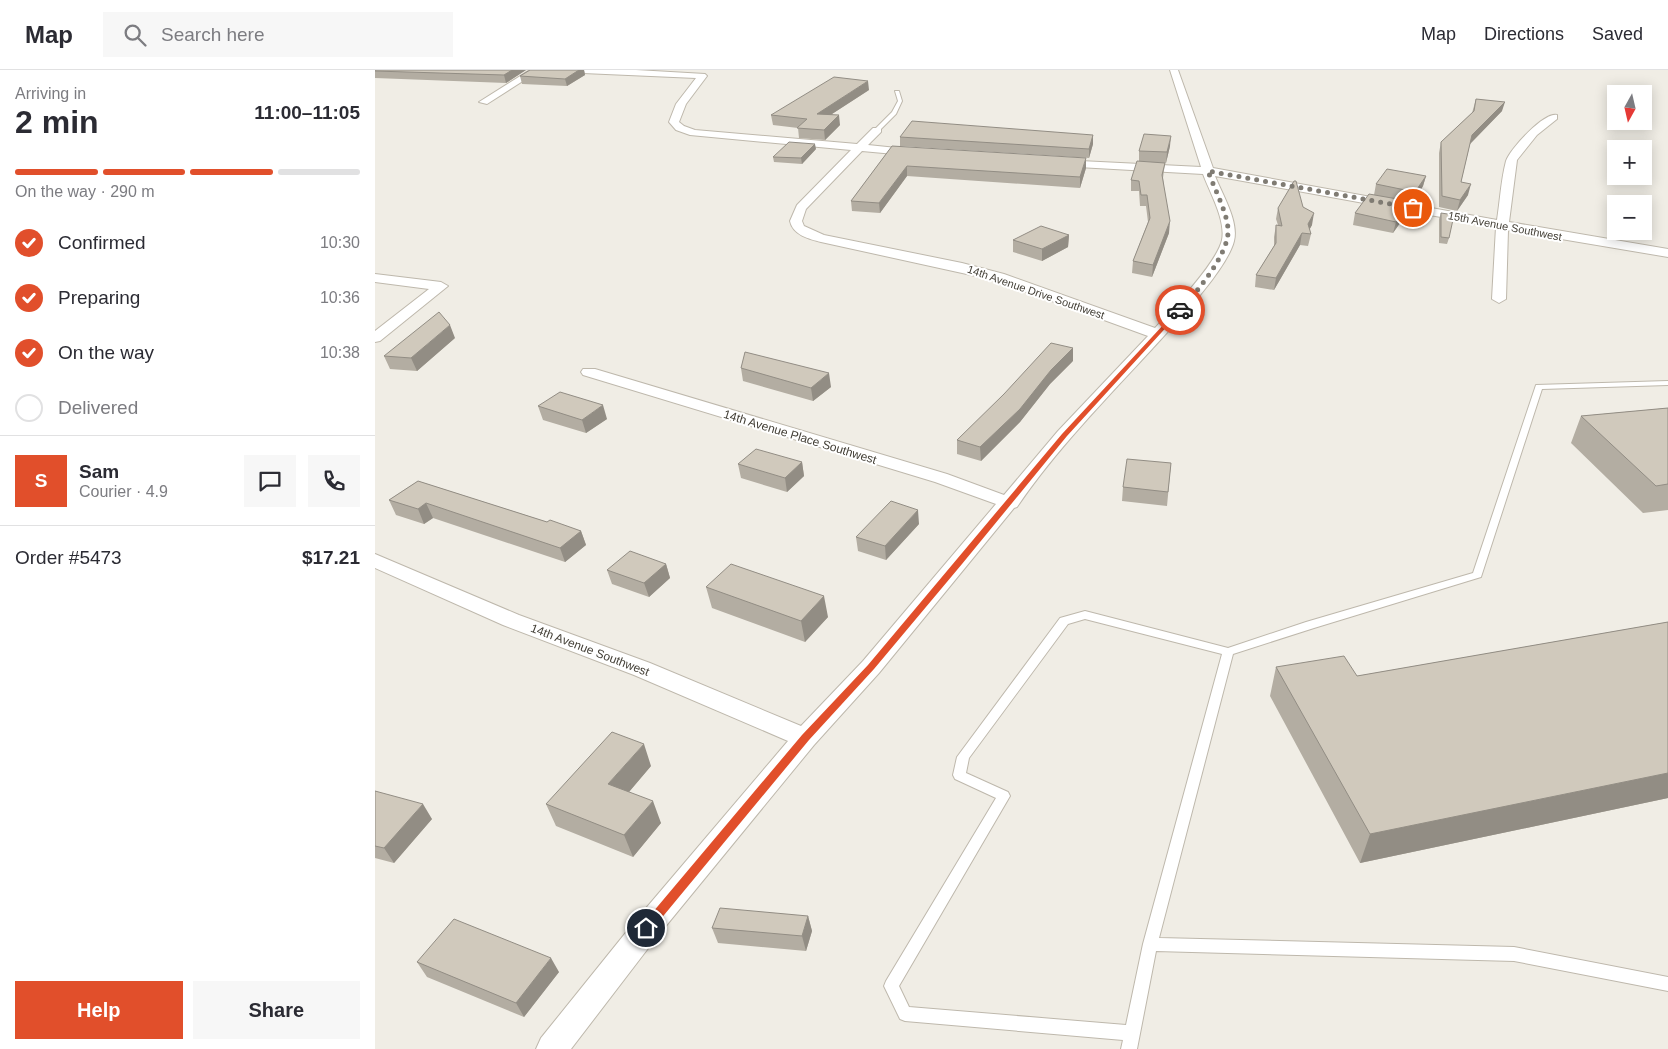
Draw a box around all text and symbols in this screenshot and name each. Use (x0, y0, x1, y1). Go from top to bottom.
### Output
search box (103, 12, 453, 57)
text: Map (25, 21, 73, 48)
icon: search (121, 21, 149, 49)
text: Search here (161, 24, 265, 45)
text: Map (1421, 24, 1456, 44)
text: Directions (1484, 24, 1564, 44)
text: Saved (1592, 24, 1643, 44)
text: Arriving in (15, 85, 86, 102)
north arrow (1607, 85, 1653, 130)
map controls (1607, 85, 1652, 240)
text: 11:00–11:05 (254, 102, 360, 123)
text: 2 min (15, 104, 99, 140)
button: + (1607, 140, 1652, 185)
text: On the way · 290 m (15, 183, 155, 200)
pin (1392, 187, 1434, 229)
icon: bag (1399, 194, 1427, 222)
button: − (1607, 195, 1652, 240)
street label: 15th Avenue Southwest (1447, 209, 1563, 243)
icon: check (15, 229, 43, 257)
text: Confirmed (58, 232, 146, 253)
text: 10:30 (320, 234, 360, 251)
street label: 14th Avenue Drive Southwest (966, 263, 1106, 321)
icon: check (15, 284, 43, 312)
courier (1155, 285, 1205, 335)
text: Preparing (58, 287, 140, 308)
text: 10:36 (320, 289, 360, 306)
icon: car (1166, 296, 1194, 324)
icon: check (15, 339, 43, 367)
text: On the way (58, 342, 154, 363)
text: 10:38 (320, 344, 360, 361)
text: Delivered (58, 397, 138, 418)
street label: 14th Avenue Place Southwest (722, 407, 879, 467)
button: chat (244, 455, 296, 507)
button: phone (308, 455, 360, 507)
text: Sam (79, 461, 119, 482)
text: S (35, 470, 47, 491)
text: Courier · 4.9 (79, 483, 168, 500)
text: Order #5473 (15, 547, 122, 568)
text: $17.21 (302, 547, 360, 568)
street label: 14th Avenue Southwest (529, 621, 652, 679)
pin (625, 907, 667, 949)
icon: home (632, 914, 660, 942)
button: Help (15, 981, 183, 1039)
button: Share (193, 981, 360, 1039)

